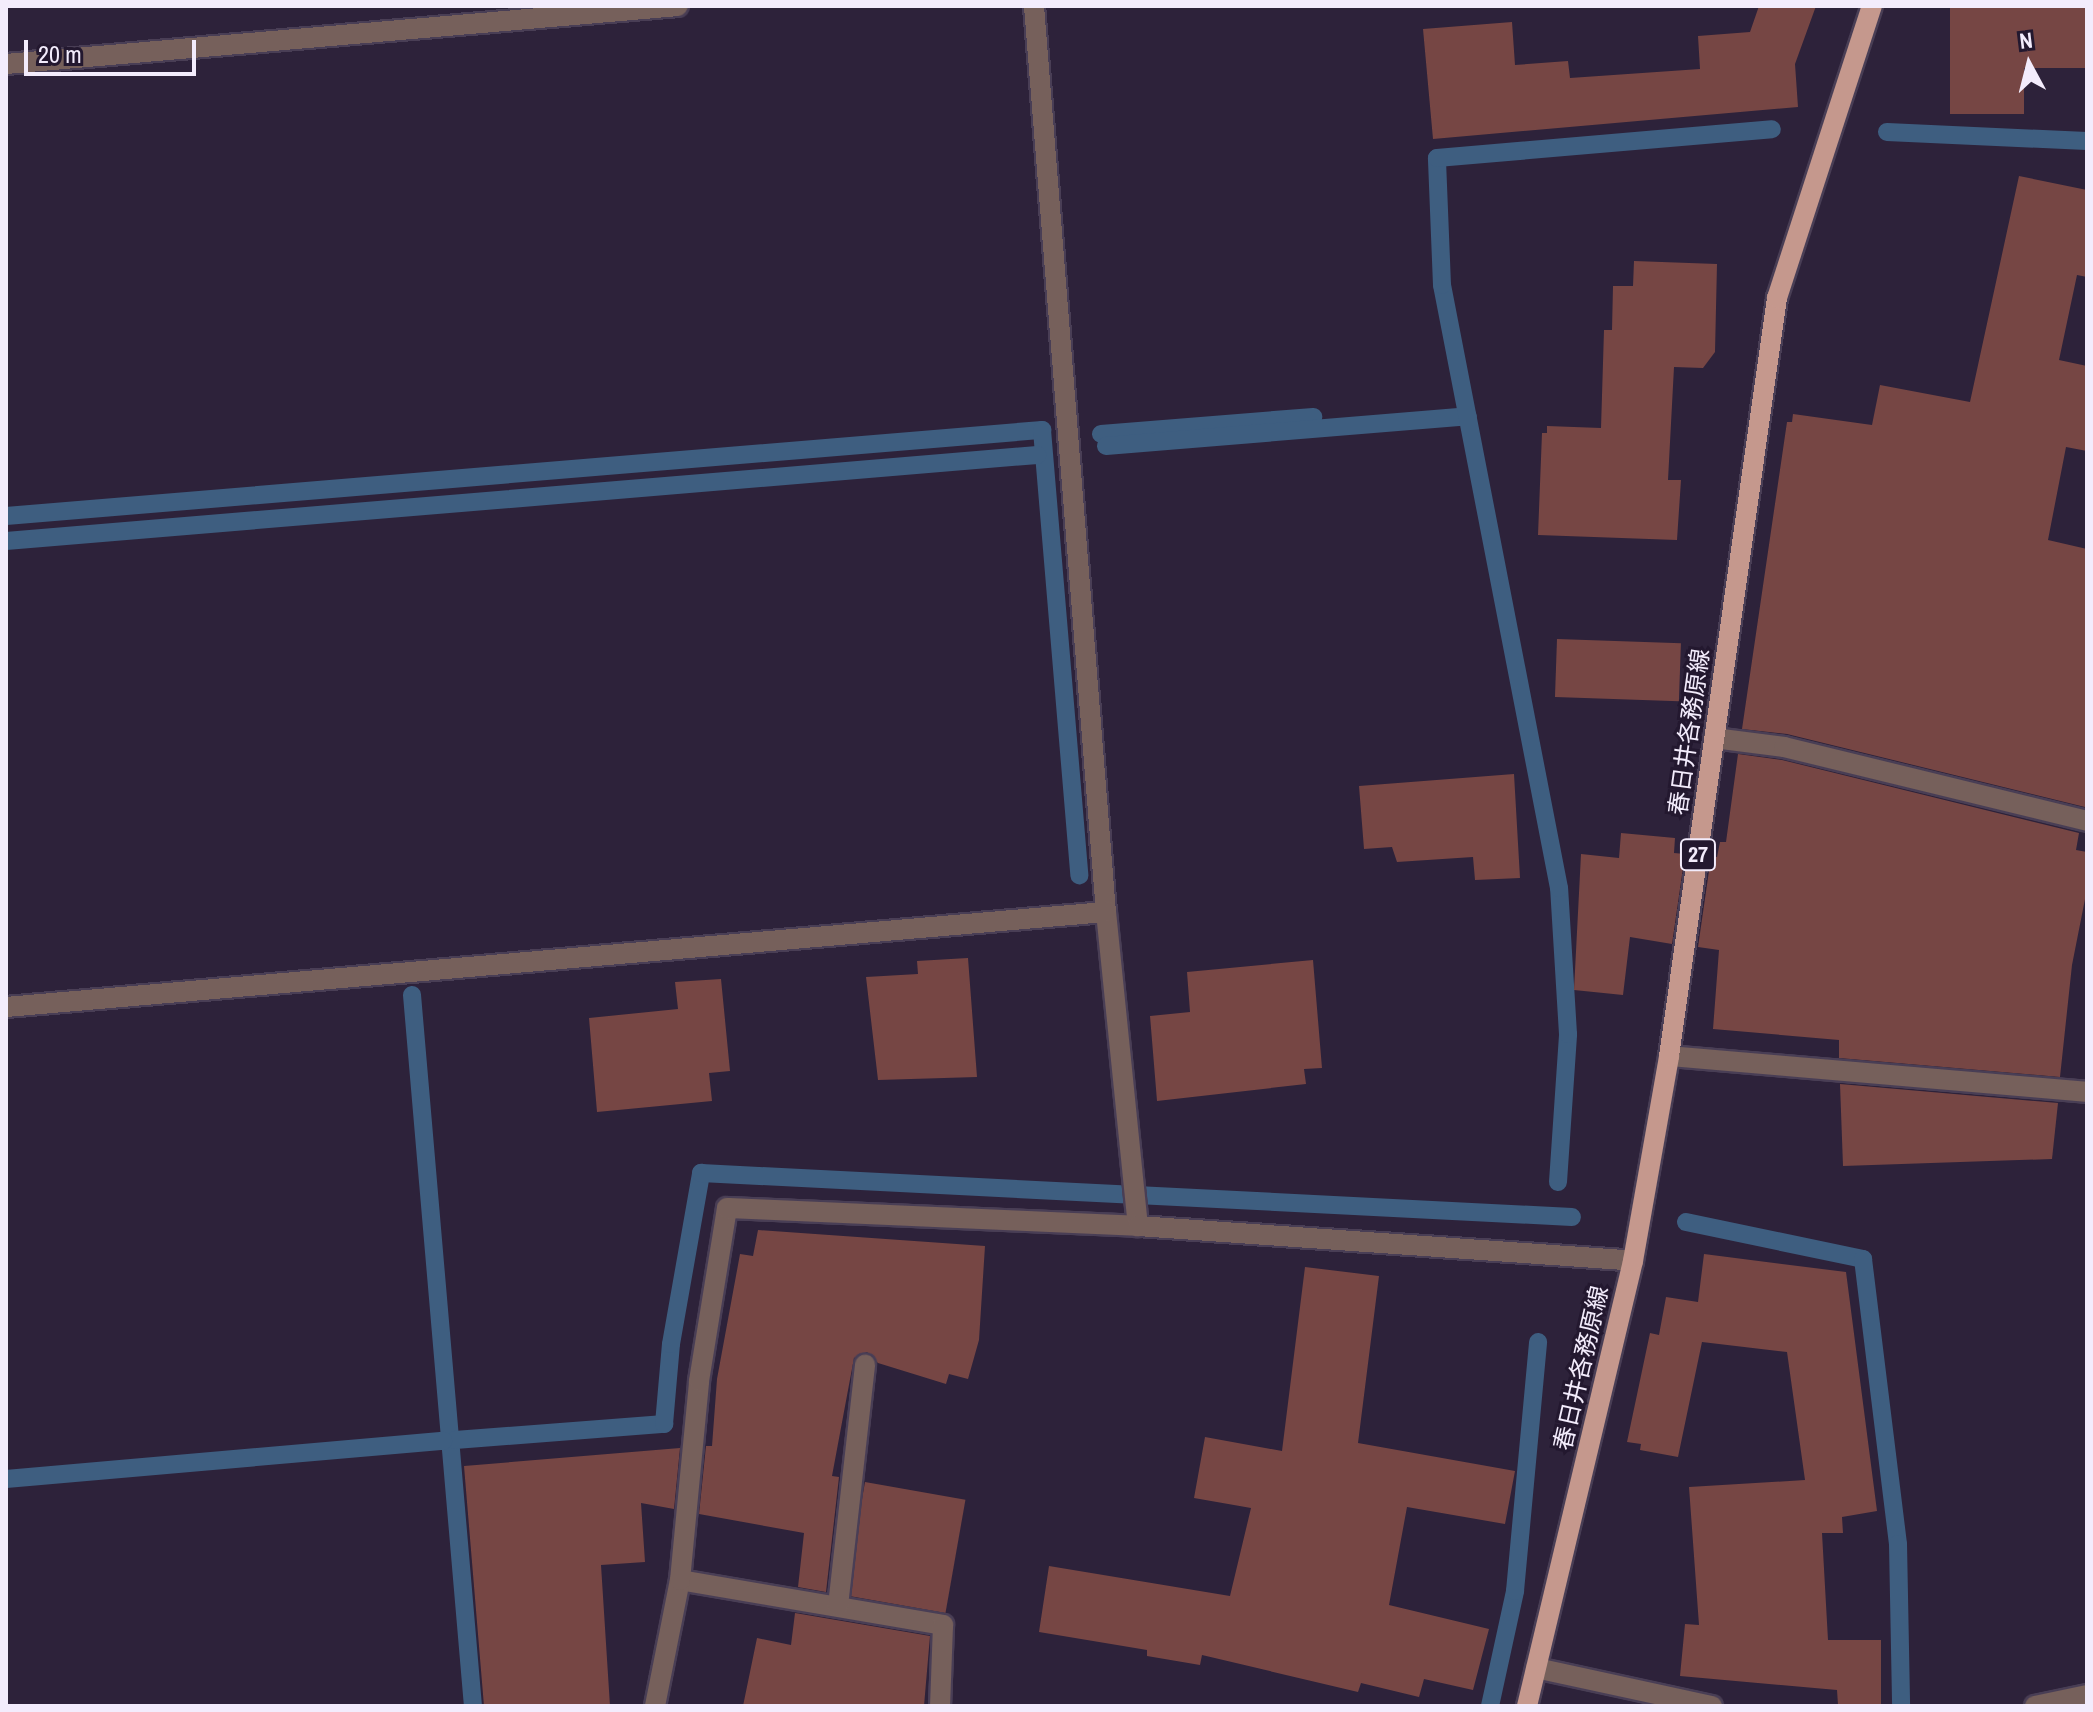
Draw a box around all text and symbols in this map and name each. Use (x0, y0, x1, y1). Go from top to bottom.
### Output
scale bar (28, 24, 200, 74)
north arrow (1989, 24, 2069, 104)
text: N (2018, 24, 2034, 56)
text: 20 m (38, 38, 82, 70)
street label: 春日井各務原線 (1663, 647, 1715, 817)
road number: 27 (1678, 837, 1718, 873)
street label: 春日井各務原線 (1548, 1283, 1614, 1453)

